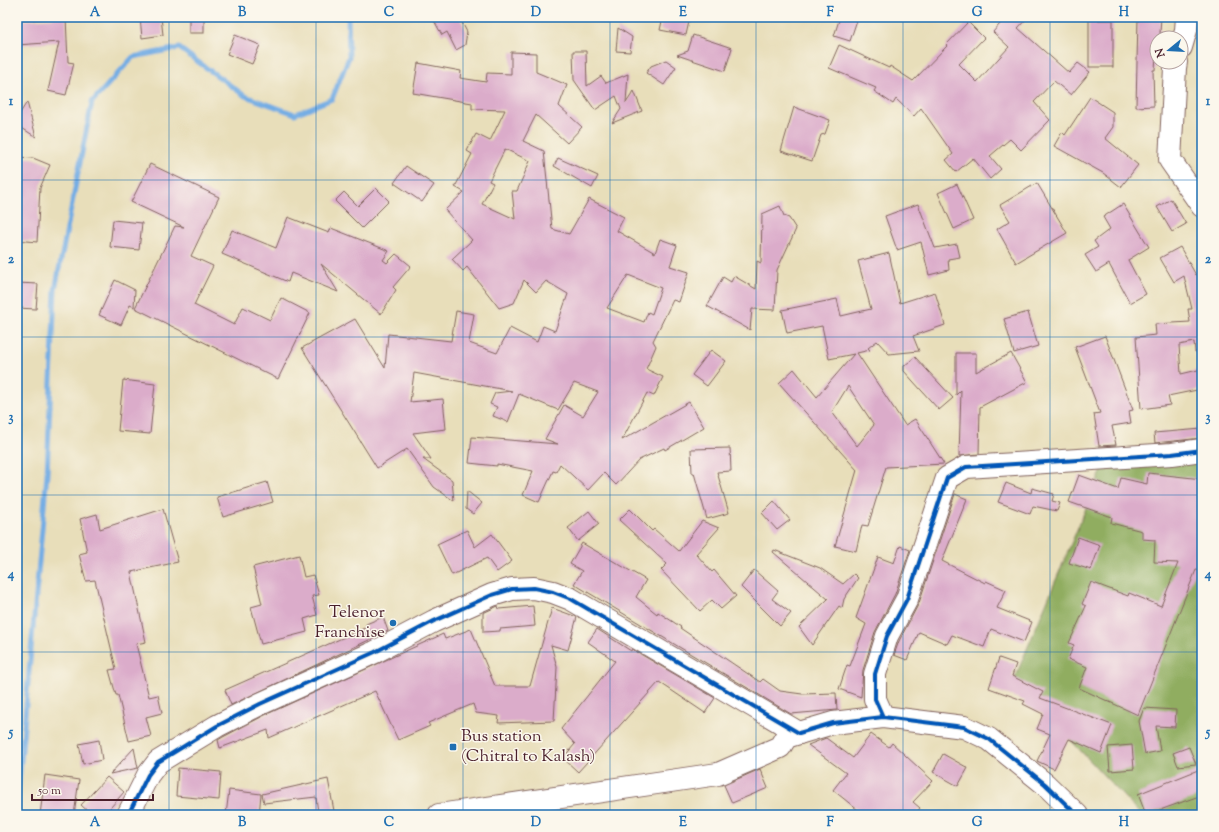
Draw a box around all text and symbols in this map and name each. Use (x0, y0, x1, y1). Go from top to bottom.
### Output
text: A (90, 4, 101, 22)
text: B (238, 4, 247, 22)
text: C (384, 4, 394, 22)
text: D (531, 4, 541, 22)
text: E (679, 4, 687, 22)
text: F (826, 4, 834, 22)
text: G (972, 4, 983, 22)
text: H (1119, 4, 1130, 22)
north arrow (1149, 30, 1189, 70)
text: N (1151, 46, 1170, 60)
text: 1 (9, 93, 14, 111)
text: 1 (1206, 93, 1211, 111)
text: 2 (8, 251, 15, 269)
text: 2 (1205, 251, 1212, 269)
text: 3 (8, 409, 14, 427)
text: 3 (1205, 409, 1211, 427)
text: 4 (7, 566, 15, 584)
text: 4 (1204, 566, 1212, 584)
place label: Telenor Franchise (315, 601, 386, 645)
marker: Telenor Franchise (388, 618, 398, 628)
text: 5 (8, 724, 14, 742)
text: 5 (1205, 724, 1211, 742)
place label: Bus station (Chitral to Kalash) (461, 725, 595, 769)
marker: Bus station (Chitral to Kalash) (448, 742, 458, 752)
scale bar (32, 776, 153, 802)
text: 50 m (37, 782, 61, 800)
text: A (90, 814, 101, 832)
text: B (238, 814, 247, 832)
text: C (384, 814, 394, 832)
text: D (531, 814, 541, 832)
text: E (679, 814, 687, 832)
text: F (826, 814, 834, 832)
text: G (972, 814, 983, 832)
text: H (1119, 814, 1130, 832)

